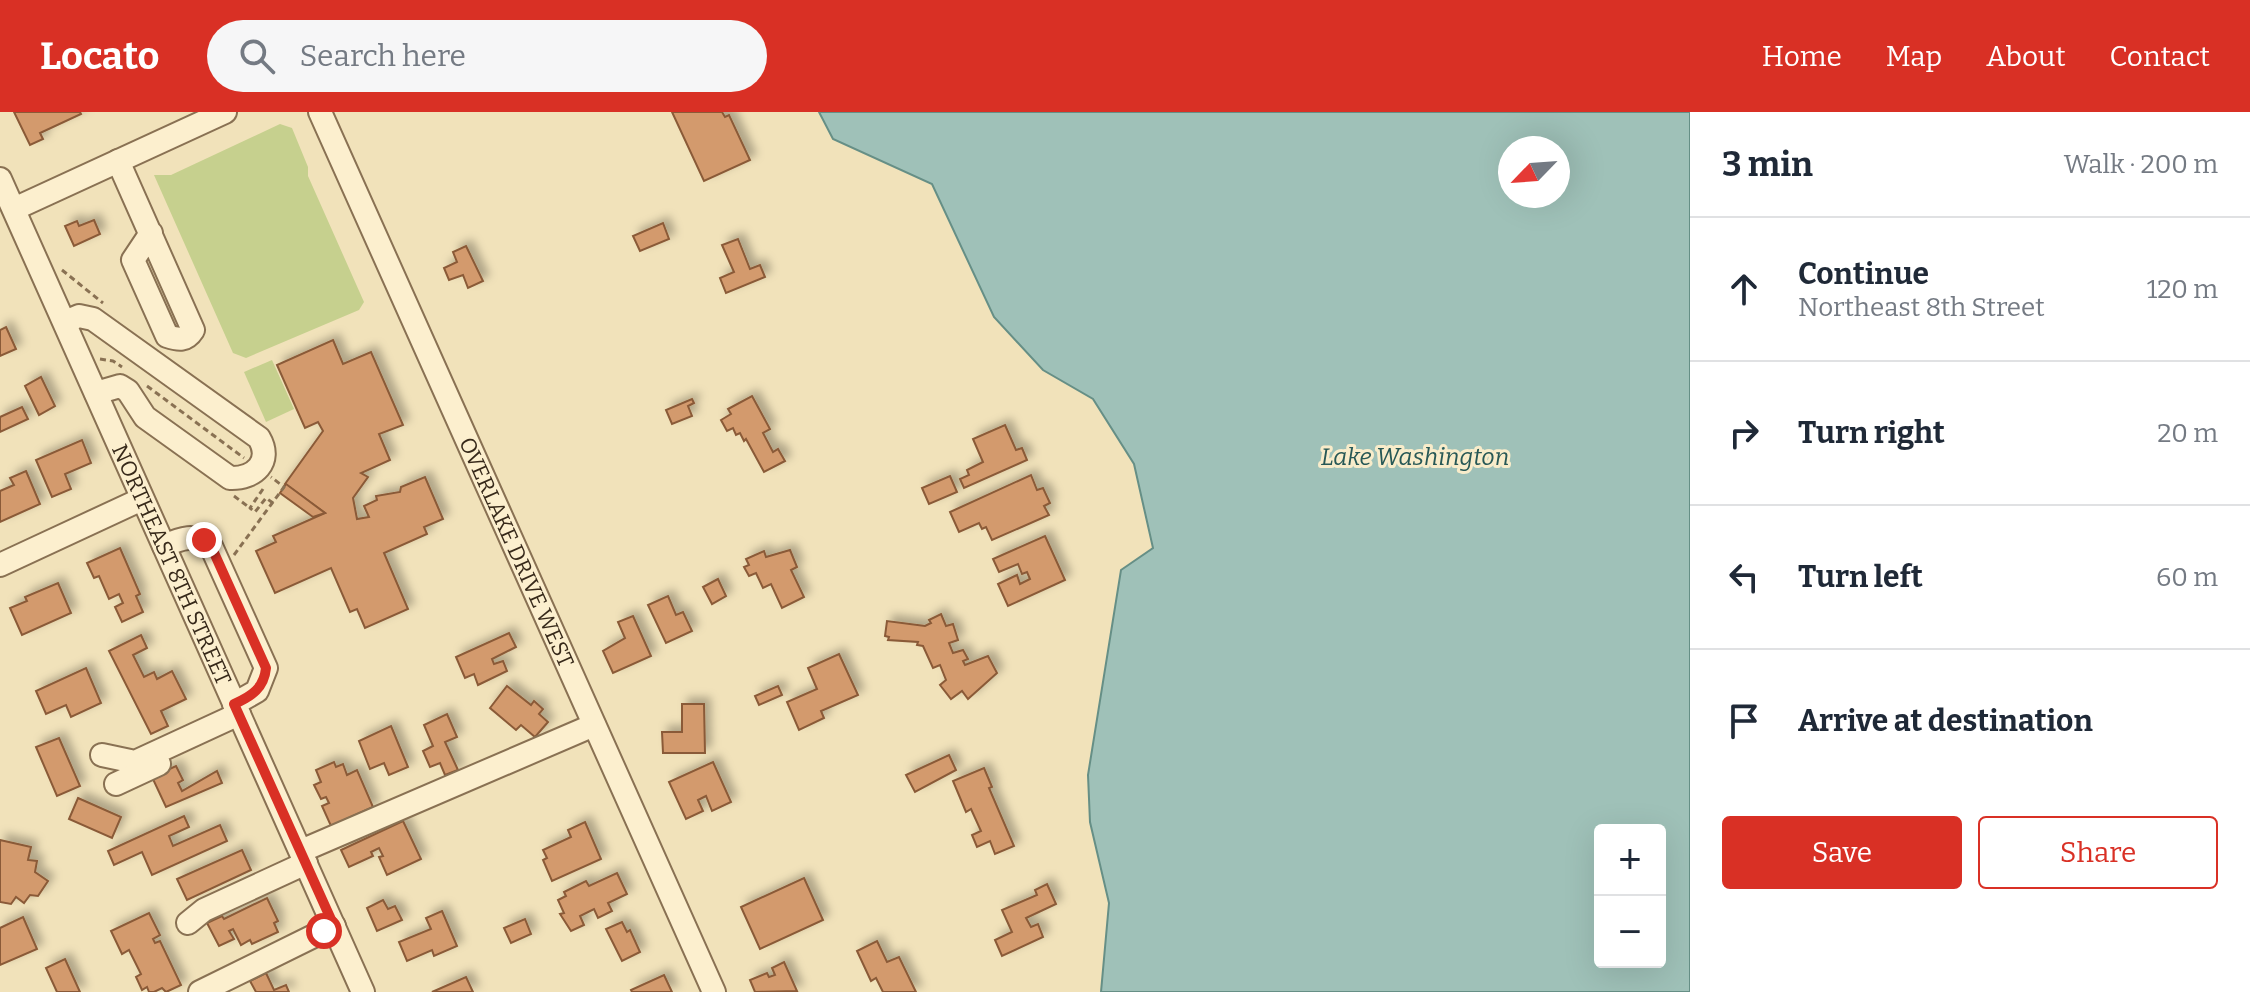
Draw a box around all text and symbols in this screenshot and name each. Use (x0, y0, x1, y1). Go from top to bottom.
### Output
search box (207, 20, 767, 92)
text: Locato (40, 33, 159, 79)
icon: search (235, 34, 279, 78)
text: Search here (299, 38, 466, 74)
text: Home (1762, 40, 1842, 73)
text: Map (1886, 40, 1942, 73)
text: About (1986, 40, 2066, 73)
text: Contact (2110, 40, 2210, 73)
north arrow (1498, 136, 1570, 208)
text: 3 min (1722, 144, 1813, 185)
text: Walk · 200 m (2064, 149, 2218, 180)
text: Continue (1798, 256, 1929, 292)
icon: ahead (1722, 267, 1766, 311)
text: 120 m (2147, 274, 2218, 305)
text: Northeast 8th Street (1798, 292, 2045, 323)
icon: right (1722, 411, 1766, 455)
text: Turn right (1798, 415, 1945, 451)
text: 20 m (2157, 418, 2218, 449)
street label: OVERLAKE DRIVE WEST (453, 433, 580, 671)
street label: NORTHEAST 8TH STREET (106, 440, 237, 689)
water label: Lake Washington (1321, 443, 1509, 471)
route end (186, 522, 222, 558)
icon: left (1722, 555, 1766, 599)
text: Turn left (1798, 559, 1923, 595)
text: 60 m (2156, 562, 2218, 593)
icon: arrive (1722, 699, 1766, 743)
text: Arrive at destination (1798, 703, 2093, 739)
button: Save (1722, 816, 1962, 889)
button: Share (1978, 816, 2218, 889)
map controls (1594, 824, 1666, 968)
button: + (1594, 824, 1666, 896)
button: − (1594, 896, 1666, 968)
route start (306, 913, 342, 949)

